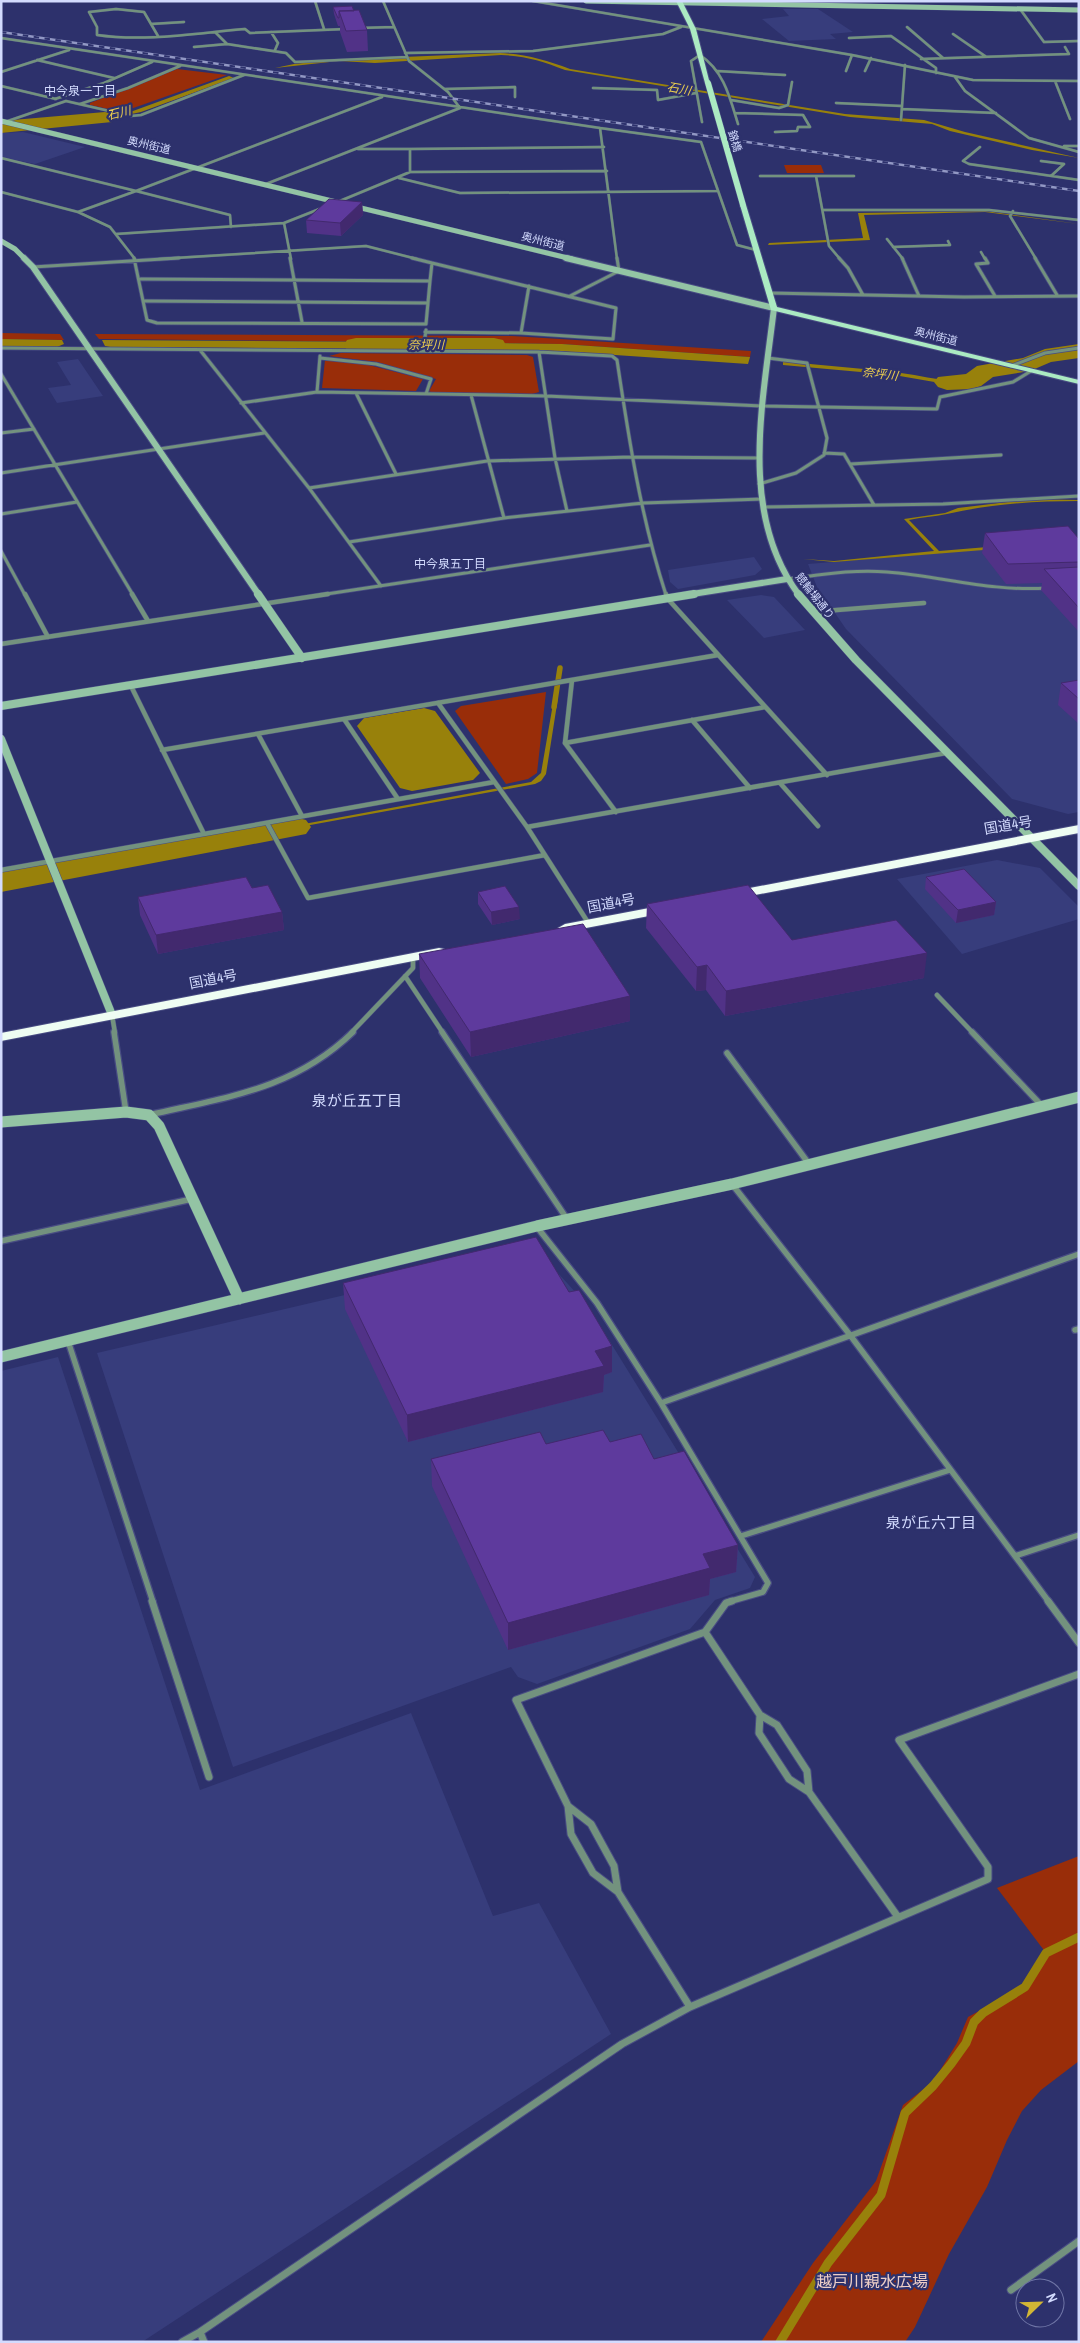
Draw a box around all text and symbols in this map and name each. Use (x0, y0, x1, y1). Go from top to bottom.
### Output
water label: 石川 (666, 79, 694, 99)
district label: 中今泉一丁目 (44, 83, 116, 99)
water label: 石川 (105, 102, 135, 124)
street label: 錦橋 (725, 128, 745, 154)
street label: 奥州街道 (126, 133, 172, 157)
street label: 奥州街道 (520, 229, 566, 253)
street label: 奥州街道 (913, 324, 959, 348)
water label: 奈坪川 (408, 337, 446, 353)
water label: 奈坪川 (861, 364, 901, 384)
district label: 中今泉五丁目 (414, 556, 486, 572)
street label: 競輪場通り (793, 570, 837, 622)
street label: 国道4号 (983, 812, 1033, 838)
street label: 国道4号 (586, 890, 636, 916)
street label: 国道4号 (188, 966, 238, 992)
district label: 泉が丘五丁目 (312, 1090, 402, 1111)
district label: 泉が丘六丁目 (886, 1512, 976, 1533)
park label: 越戸川親水広場 (816, 2270, 928, 2292)
north arrow (1015, 2278, 1065, 2328)
text: N (1042, 2291, 1062, 2305)

